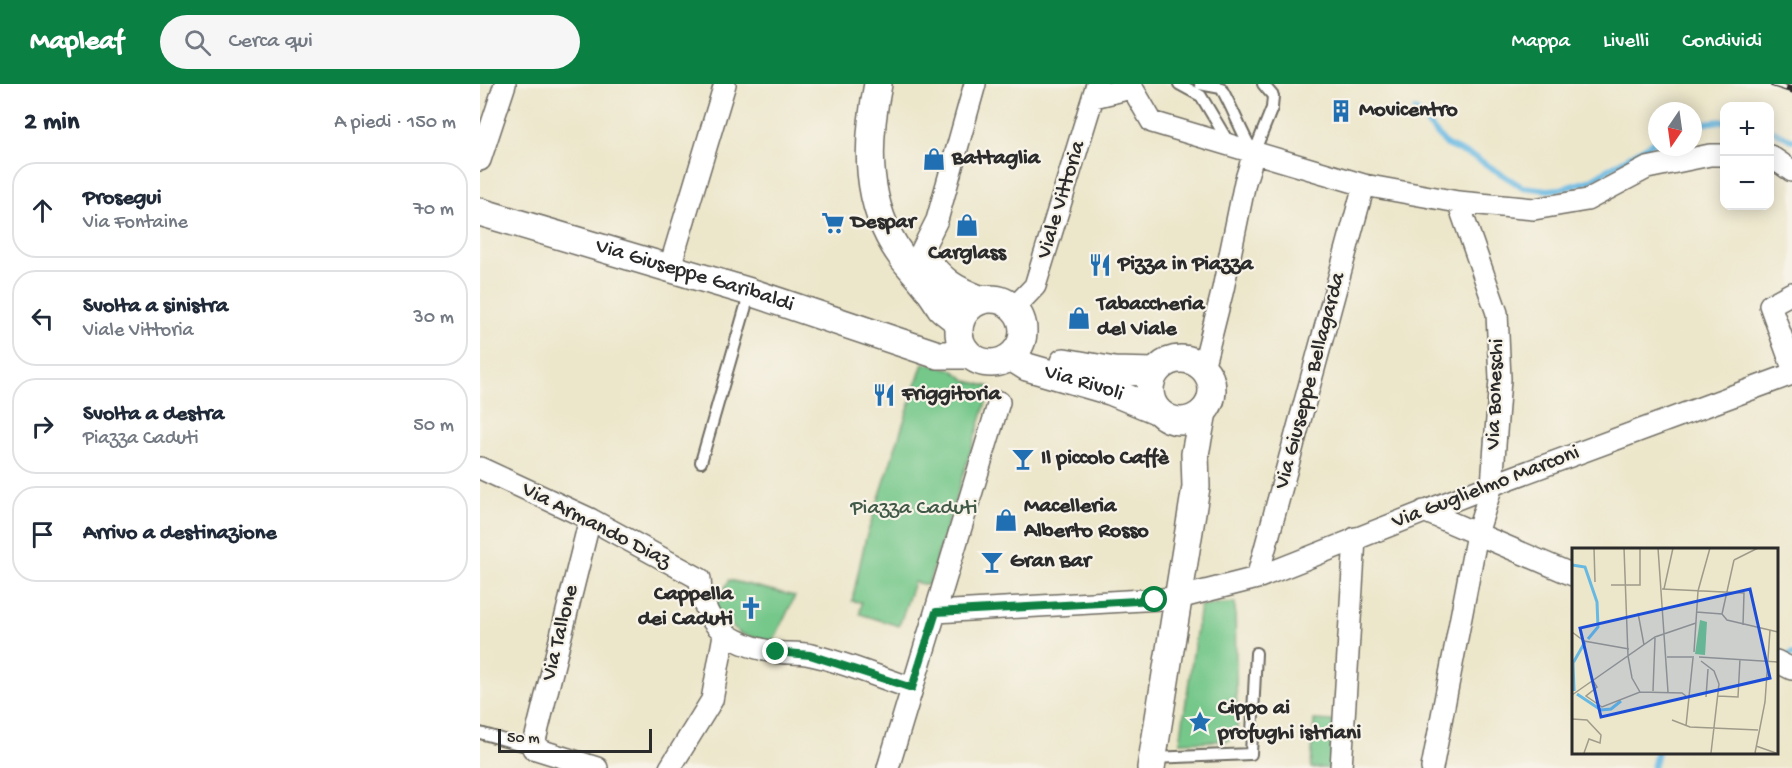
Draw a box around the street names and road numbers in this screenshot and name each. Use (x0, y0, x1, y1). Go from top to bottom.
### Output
street label: Viale Vittoria (1031, 137, 1092, 263)
street label: Via Giuseppe Garibaldi (591, 234, 797, 319)
street label: Via Giuseppe Bellagarda (1269, 269, 1353, 493)
street label: Via Boneschi (1481, 338, 1511, 451)
street label: Via Rivoli (1040, 359, 1127, 408)
street label: Via Guglielmo Marconi (1388, 440, 1583, 536)
street label: Via Armando Diaz (516, 477, 676, 575)
street label: Via Tallone (536, 582, 586, 685)

